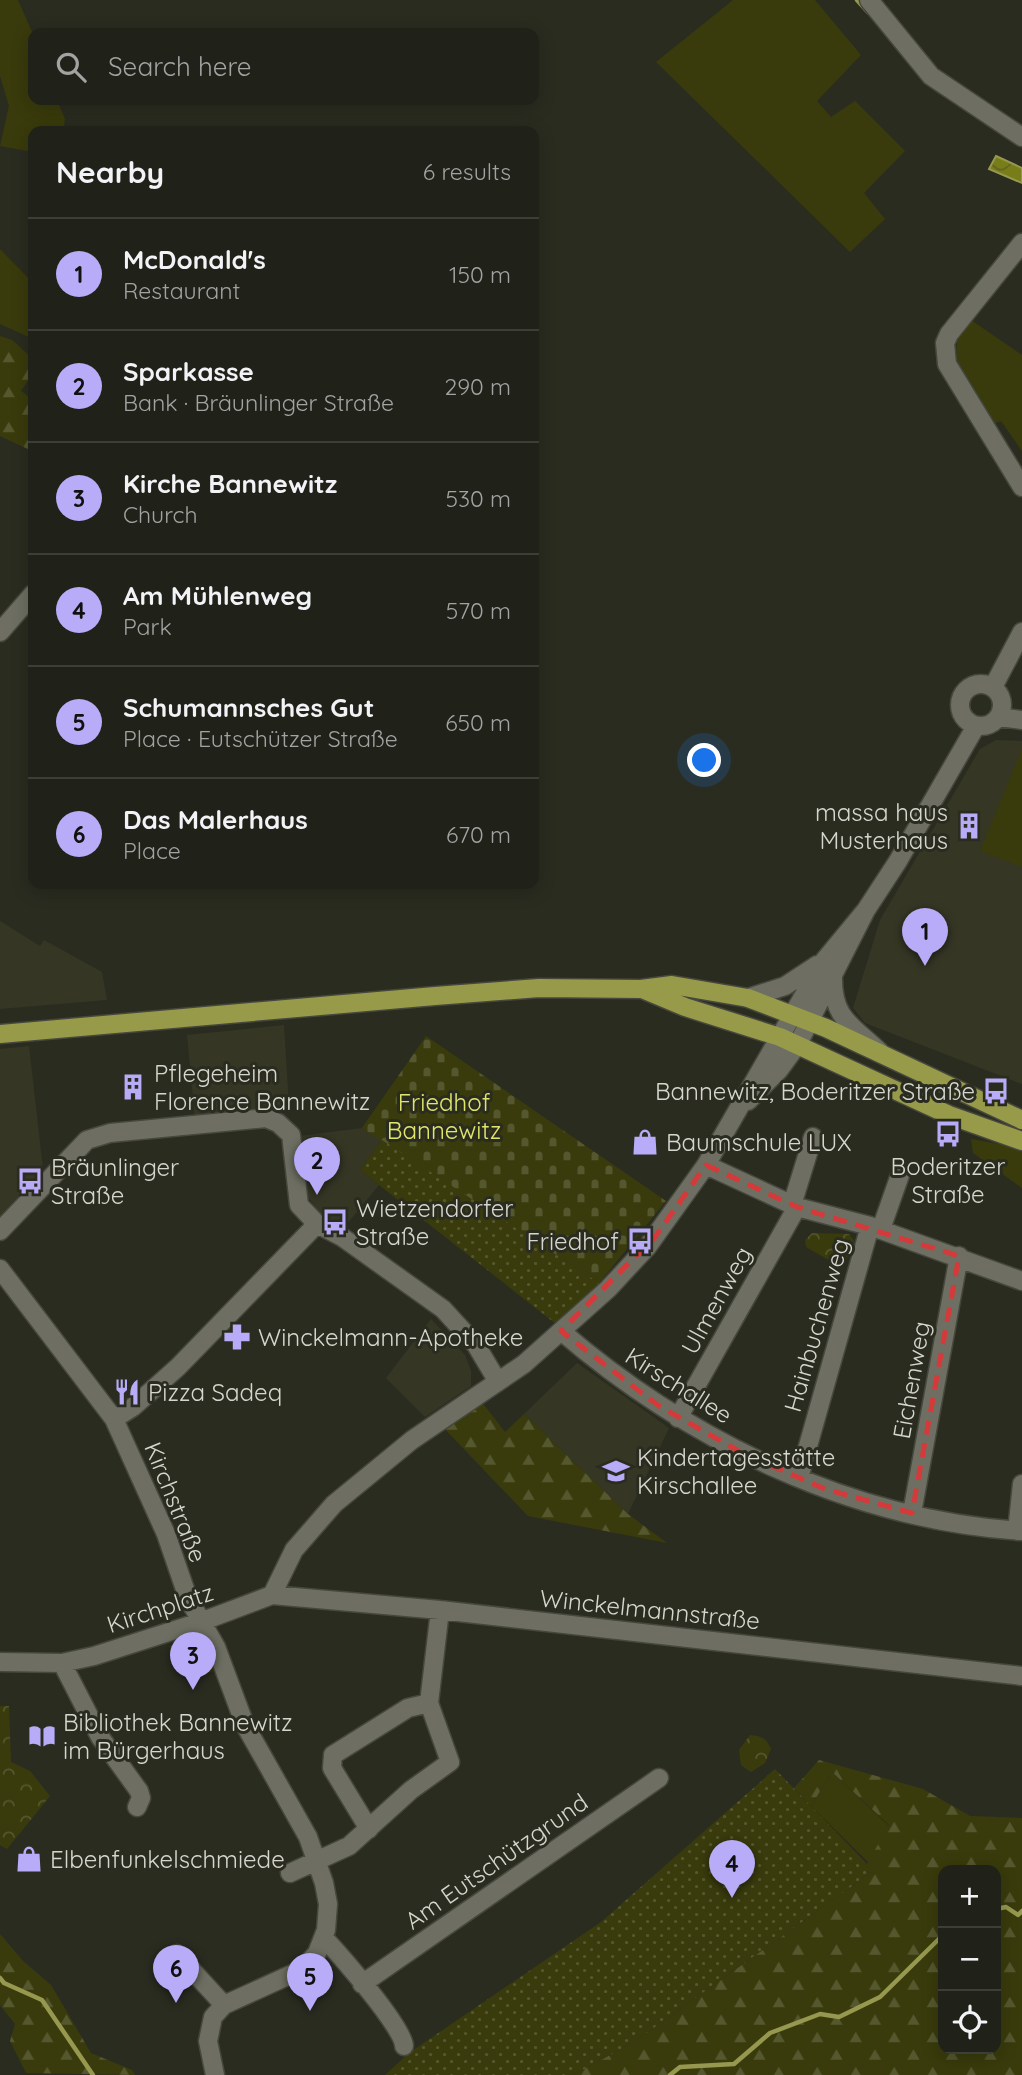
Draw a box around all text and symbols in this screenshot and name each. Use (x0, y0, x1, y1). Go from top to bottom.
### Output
search box (28, 28, 539, 105)
icon: search (52, 48, 90, 86)
text: Search here (108, 50, 252, 83)
text: Nearby (56, 153, 164, 191)
text: 6 results (423, 157, 511, 186)
text: McDonald's (123, 243, 266, 276)
text: 1 (75, 260, 83, 289)
text: 150 m (449, 260, 511, 289)
text: Restaurant (123, 276, 240, 305)
text: Sparkasse (123, 355, 254, 388)
text: 2 (72, 372, 86, 401)
text: 290 m (444, 372, 511, 401)
text: Bank · Bräunlinger Straße (123, 388, 394, 417)
text: Kirche Bannewitz (123, 467, 337, 500)
text: 3 (73, 484, 85, 513)
text: 530 m (445, 484, 511, 513)
text: Church (123, 500, 198, 529)
text: Am Mühlenweg (123, 579, 312, 612)
text: 4 (72, 596, 86, 625)
text: 570 m (446, 596, 511, 625)
text: Park (123, 612, 172, 641)
text: Schumannsches Gut (123, 691, 374, 724)
text: 5 (72, 708, 86, 737)
text: 650 m (445, 708, 511, 737)
text: Place · Eutschützer Straße (123, 724, 398, 753)
your location (687, 743, 721, 777)
place label: massa haus Musterhaus (815, 797, 948, 855)
text: Das Malerhaus (123, 803, 308, 836)
building icon: massa haus Musterhaus (954, 811, 984, 841)
text: 6 (73, 820, 85, 849)
text: 670 m (446, 820, 511, 849)
text: Place (123, 836, 181, 865)
pin: 1 (902, 908, 948, 966)
place label: Pflegeheim Florence Bannewitz (154, 1058, 370, 1116)
building icon: Pflegeheim Florence Bannewitz (118, 1072, 148, 1102)
place label: Bannewitz, Boderitzer Straße (655, 1076, 975, 1106)
bus stop icon: Bannewitz, Boderitzer Straße (981, 1076, 1011, 1106)
park label: Friedhof Bannewitz (387, 1087, 501, 1145)
bus stop icon: Boderitzer Straße (933, 1119, 963, 1149)
shop icon: Baumschule LUX (630, 1127, 660, 1157)
place label: Baumschule LUX (666, 1127, 852, 1157)
pin: 2 (294, 1137, 340, 1195)
place label: Boderitzer Straße (891, 1151, 1005, 1209)
place label: Bräunlinger Straße (51, 1152, 179, 1210)
bus stop icon: Bräunlinger Straße (15, 1166, 45, 1196)
place label: Wietzendorfer Straße (356, 1193, 514, 1251)
bus stop icon: Wietzendorfer Straße (320, 1207, 350, 1237)
place label: Friedhof (526, 1226, 619, 1256)
bus stop icon: Friedhof (625, 1226, 655, 1256)
street label: Hainbuchenweg (777, 1235, 855, 1415)
street label: Ulmenweg (674, 1241, 758, 1359)
street label: Eichenweg (886, 1319, 936, 1441)
pharmacy icon: Winckelmann-Apotheke (222, 1322, 252, 1352)
place label: Winckelmann-Apotheke (258, 1322, 523, 1352)
street label: Kirschallee (620, 1340, 738, 1430)
restaurant icon: Pizza Sadeq (112, 1377, 142, 1407)
place label: Pizza Sadeq (148, 1377, 282, 1407)
street label: Kirchstraße (138, 1437, 214, 1567)
place label: Kindertagesstätte Kirschallee (637, 1442, 835, 1500)
school or university icon: Kindertagesstätte Kirschallee (601, 1456, 631, 1486)
street label: Kirchplatz (103, 1577, 217, 1639)
street label: Winckelmannstraße (538, 1583, 762, 1635)
pin: 3 (170, 1632, 216, 1690)
place label: Bibliothek Bannewitz im Bürgerhaus (63, 1707, 292, 1765)
library icon: Bibliothek Bannewitz im Bürgerhaus (27, 1721, 57, 1751)
street label: Am Eutschützgrund (399, 1787, 593, 1935)
pin: 4 (709, 1840, 755, 1898)
shop icon: Elbenfunkelschmiede (14, 1844, 44, 1874)
place label: Elbenfunkelschmiede (50, 1844, 285, 1874)
map controls (938, 1865, 1001, 2054)
button: + (938, 1865, 1001, 1928)
button: − (938, 1928, 1001, 1991)
pin: 6 (153, 1945, 199, 2003)
pin: 5 (287, 1953, 333, 2011)
button: locate (938, 1991, 1001, 2054)

